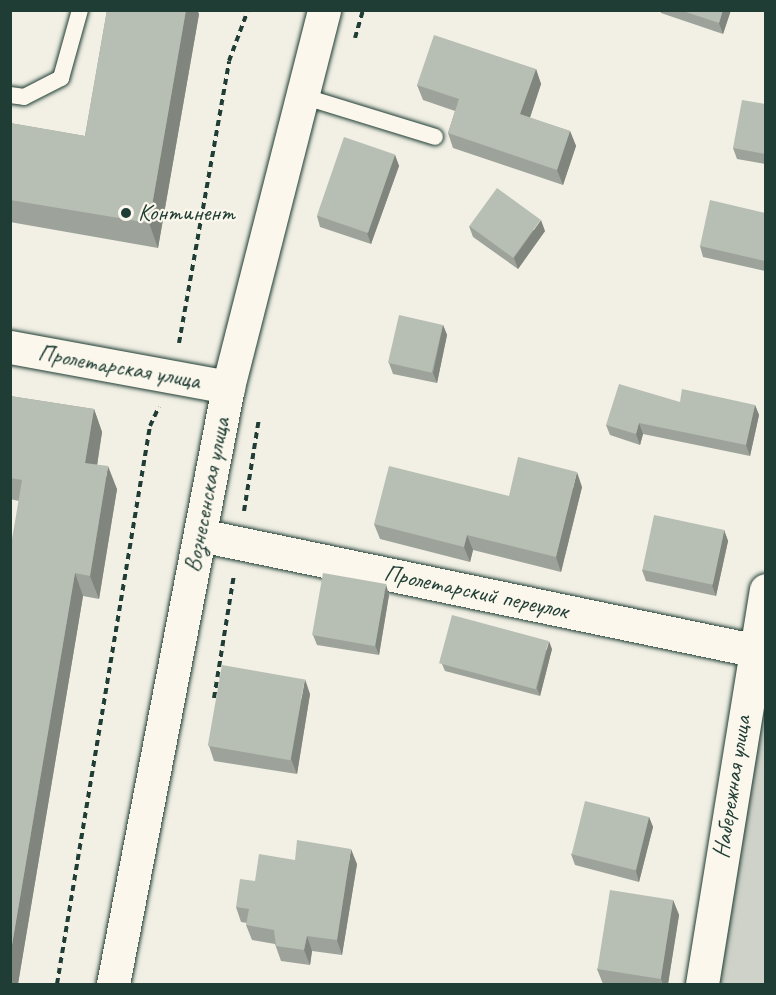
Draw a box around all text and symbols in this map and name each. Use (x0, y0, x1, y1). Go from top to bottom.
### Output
place label: Континент (138, 199, 235, 227)
marker: Континент (119, 206, 133, 220)
street label: Пролетарская улица (35, 338, 203, 396)
street label: Вознесенская улица (178, 414, 236, 576)
street label: Пролетарский переулок (381, 558, 571, 626)
street label: Набережная улица (706, 712, 758, 862)

